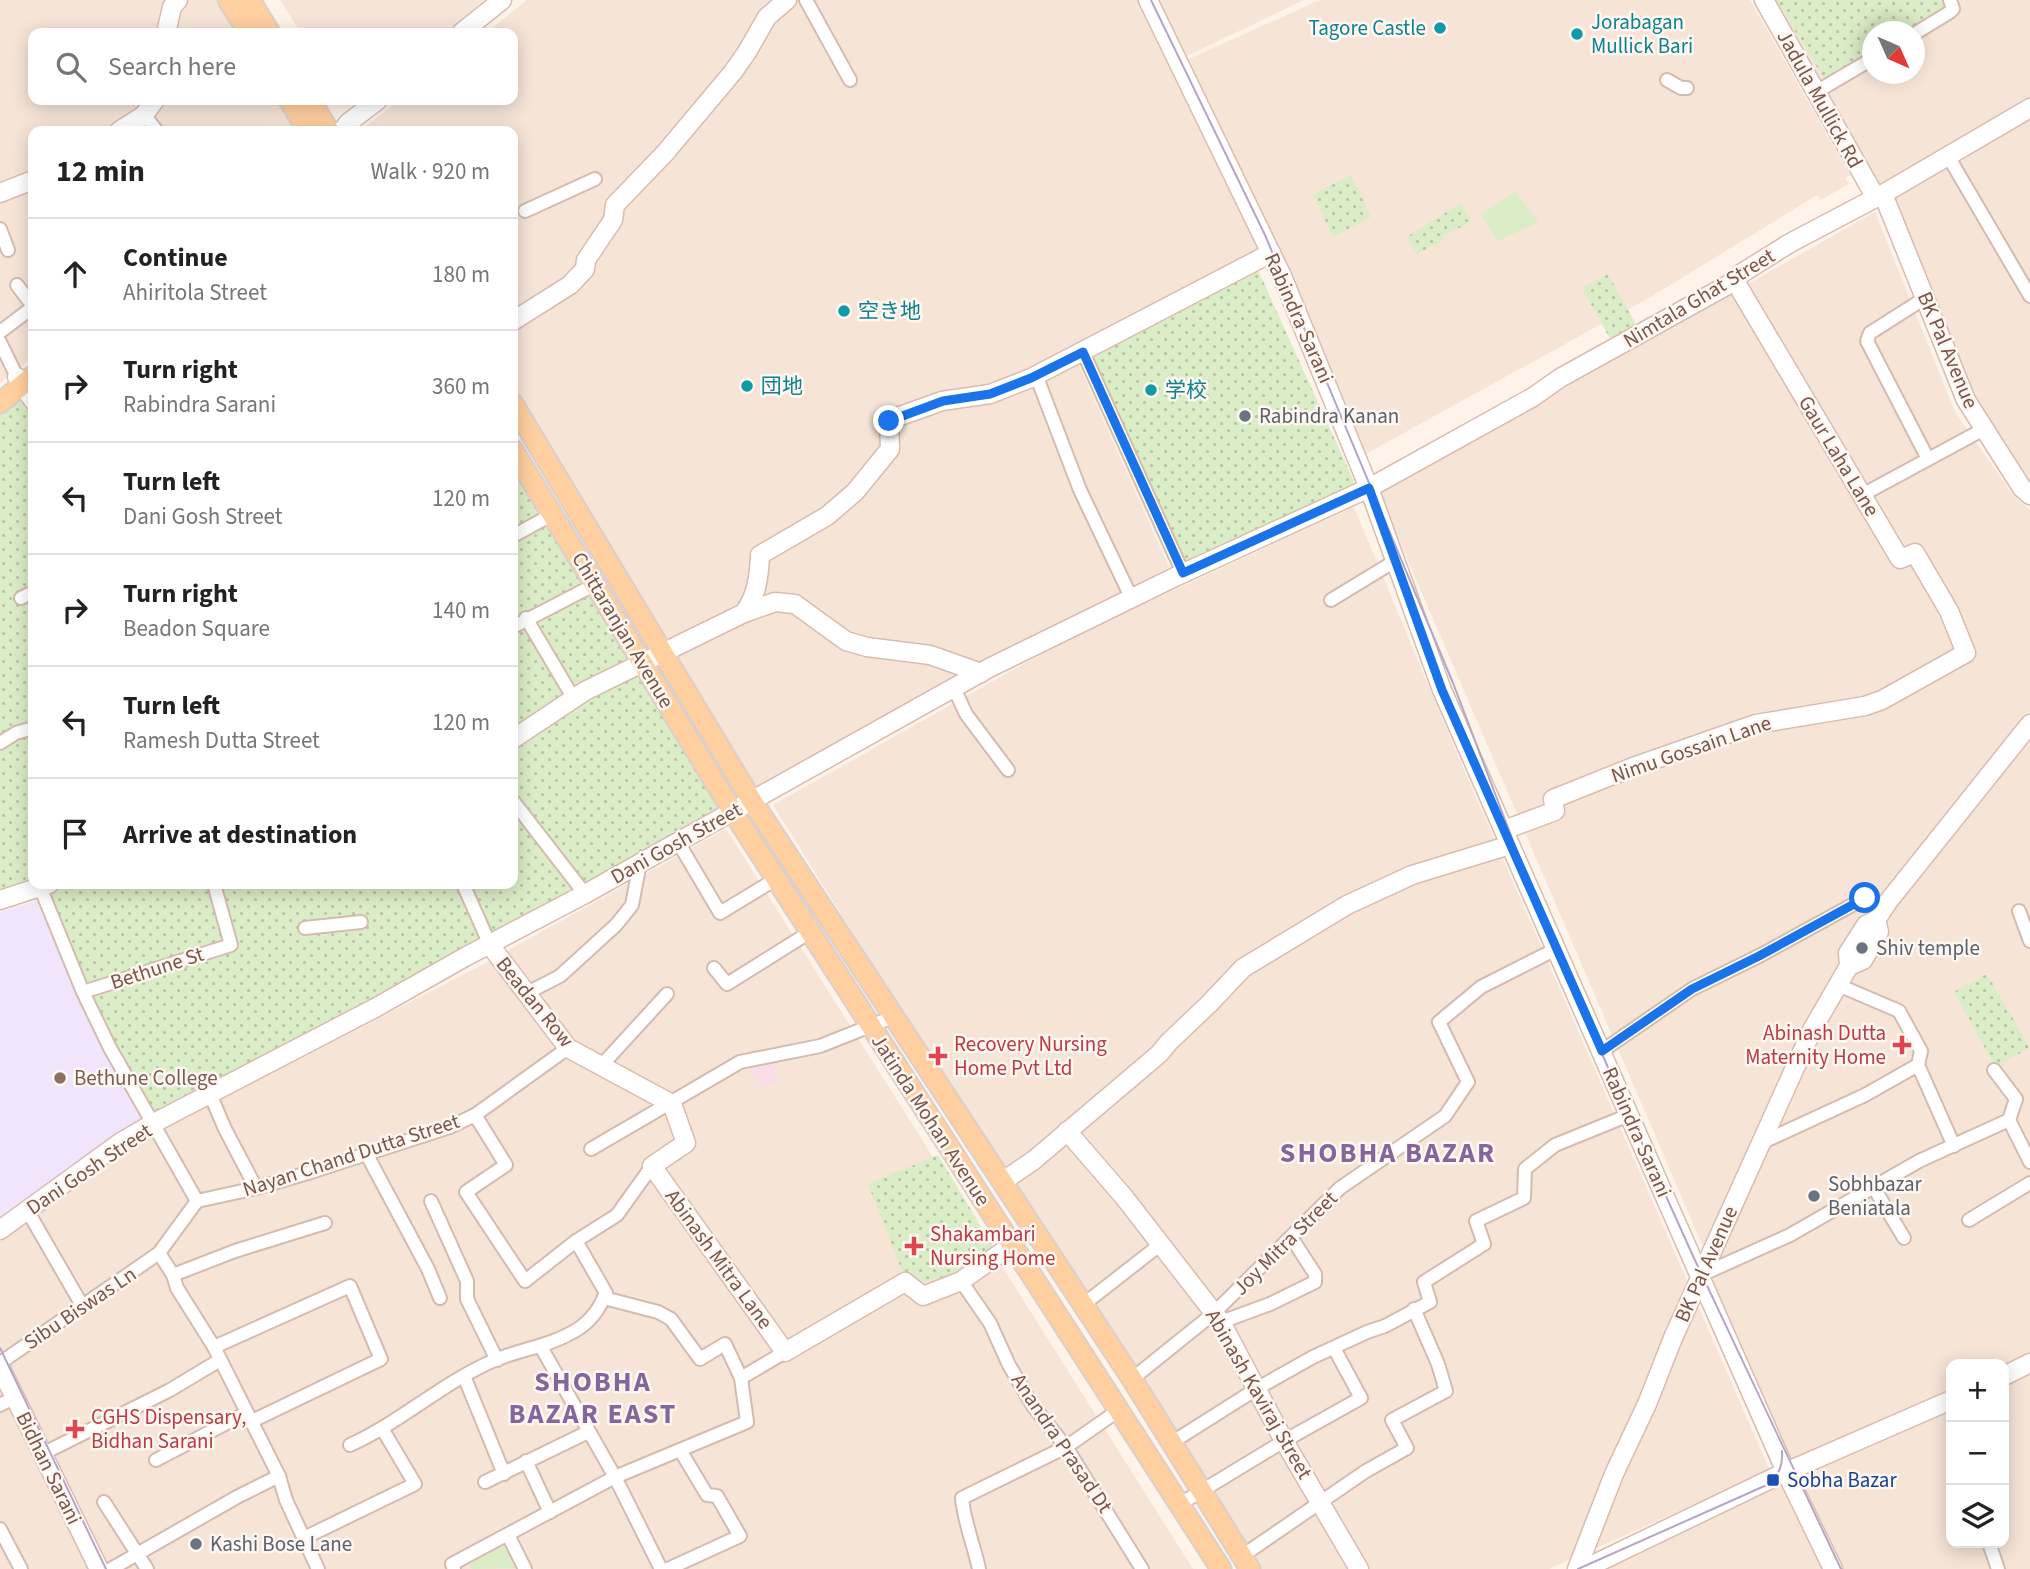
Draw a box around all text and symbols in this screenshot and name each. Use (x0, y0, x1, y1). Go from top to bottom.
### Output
place label: Jorabagan Mullick Bari (1591, 7, 1693, 61)
place label: Tagore Castle (1308, 13, 1426, 43)
marker: Tagore Castle (1432, 20, 1448, 36)
north arrow (1862, 21, 1925, 84)
street label: Jadula Mullick Rd (1770, 24, 1870, 174)
marker: Jorabagan Mullick Bari (1569, 26, 1585, 42)
search box (28, 28, 518, 105)
icon: search (52, 48, 90, 86)
text: Search here (108, 48, 236, 85)
text: 12 min (56, 150, 145, 193)
text: Walk · 920 m (371, 155, 490, 188)
text: Continue (123, 239, 228, 276)
street label: Nimtala Ghat Street (1618, 241, 1780, 355)
street label: Rabindra Sarani (1257, 248, 1341, 388)
icon: ahead (56, 255, 94, 293)
text: 180 m (432, 258, 490, 291)
text: Ahiritola Street (123, 276, 267, 309)
street label: BK Pal Avenue (1910, 287, 1986, 413)
place label: 空き地 (858, 296, 921, 326)
marker: 空き地 (836, 303, 852, 319)
text: Turn right (123, 351, 238, 388)
icon: right (56, 367, 94, 405)
text: 360 m (432, 370, 490, 403)
place label: 団地 (761, 371, 803, 401)
place label: 学校 (1165, 375, 1207, 405)
marker: 団地 (739, 378, 755, 394)
marker: 学校 (1143, 382, 1159, 398)
text: Rabindra Sarani (123, 388, 276, 421)
street label: Gaur Laha Lane (1791, 390, 1887, 522)
place label: Rabindra Kanan (1259, 401, 1399, 431)
route end (873, 405, 904, 436)
marker: Rabindra Kanan (1237, 408, 1253, 424)
text: Turn left (123, 463, 220, 500)
icon: left (56, 479, 94, 517)
text: 120 m (432, 482, 490, 515)
text: Dani Gosh Street (123, 500, 283, 533)
street label: Chittaranjan Avenue (564, 546, 682, 714)
text: Turn right (123, 575, 238, 612)
icon: right (56, 591, 94, 629)
text: 140 m (432, 594, 490, 627)
text: Beadon Square (123, 612, 270, 645)
text: Turn left (123, 687, 220, 724)
icon: left (56, 703, 94, 741)
text: 120 m (432, 706, 490, 739)
street label: Nimu Gossain Lane (1607, 708, 1775, 790)
text: Ramesh Dutta Street (123, 724, 320, 757)
street label: Dani Gosh Street (605, 795, 747, 891)
icon: arrive (56, 815, 94, 853)
text: Arrive at destination (123, 816, 357, 853)
route start (1849, 882, 1880, 913)
place label: Shiv temple (1876, 933, 1980, 963)
street label: Bethune St (107, 939, 207, 997)
marker: Shiv temple (1854, 940, 1870, 956)
street label: Beadan Row (489, 950, 581, 1054)
place label: Abinash Dutta Maternity Home (1745, 1018, 1886, 1072)
street label: Jatinda Mohan Avenue (864, 1028, 998, 1212)
place label: Recovery Nursing Home Pvt Ltd (954, 1029, 1107, 1083)
marker: Abinash Dutta Maternity Home (1892, 1035, 1912, 1055)
marker: Recovery Nursing Home Pvt Ltd (928, 1046, 948, 1066)
street label: Rabindra Sarani (1595, 1062, 1679, 1202)
place label: Bethune College (74, 1063, 218, 1093)
marker: Bethune College (52, 1070, 68, 1086)
street label: Nayan Chand Dutta Street (239, 1106, 463, 1204)
street label: Dani Gosh Street (20, 1116, 158, 1222)
district label: SHOBHA BAZAR (1280, 1133, 1496, 1173)
place label: Sobhbazar Beniatala (1828, 1169, 1923, 1223)
street label: Abinash Mitra Lane (658, 1183, 780, 1335)
street label: Joy Mitra Street (1226, 1184, 1344, 1302)
marker: Sobhbazar Beniatala (1806, 1188, 1822, 1204)
street label: BK Pal Avenue (1667, 1201, 1745, 1327)
place label: Shakambari Nursing Home (930, 1219, 1055, 1273)
marker: Shakambari Nursing Home (904, 1236, 924, 1256)
street label: Sibu Biswas Ln (18, 1259, 142, 1357)
street label: Abinash Kaviraj Street (1198, 1303, 1320, 1485)
map controls (1946, 1359, 2009, 1548)
button: + (1946, 1359, 2009, 1422)
district label: SHOBHA BAZAR EAST (509, 1362, 677, 1434)
street label: Anandra Prasad Dt (1004, 1367, 1120, 1519)
place label: CGHS Dispensary, Bidhan Sarani (91, 1402, 246, 1456)
street label: Bidhan Sarani (9, 1406, 89, 1530)
marker: CGHS Dispensary, Bidhan Sarani (65, 1419, 85, 1439)
button: − (1946, 1422, 2009, 1485)
place label: Sobha Bazar (1787, 1465, 1897, 1495)
marker: Sobha Bazar (1765, 1472, 1781, 1488)
button: layers (1946, 1485, 2009, 1548)
place label: Kashi Bose Lane (210, 1529, 352, 1559)
marker: Kashi Bose Lane (188, 1536, 204, 1552)

